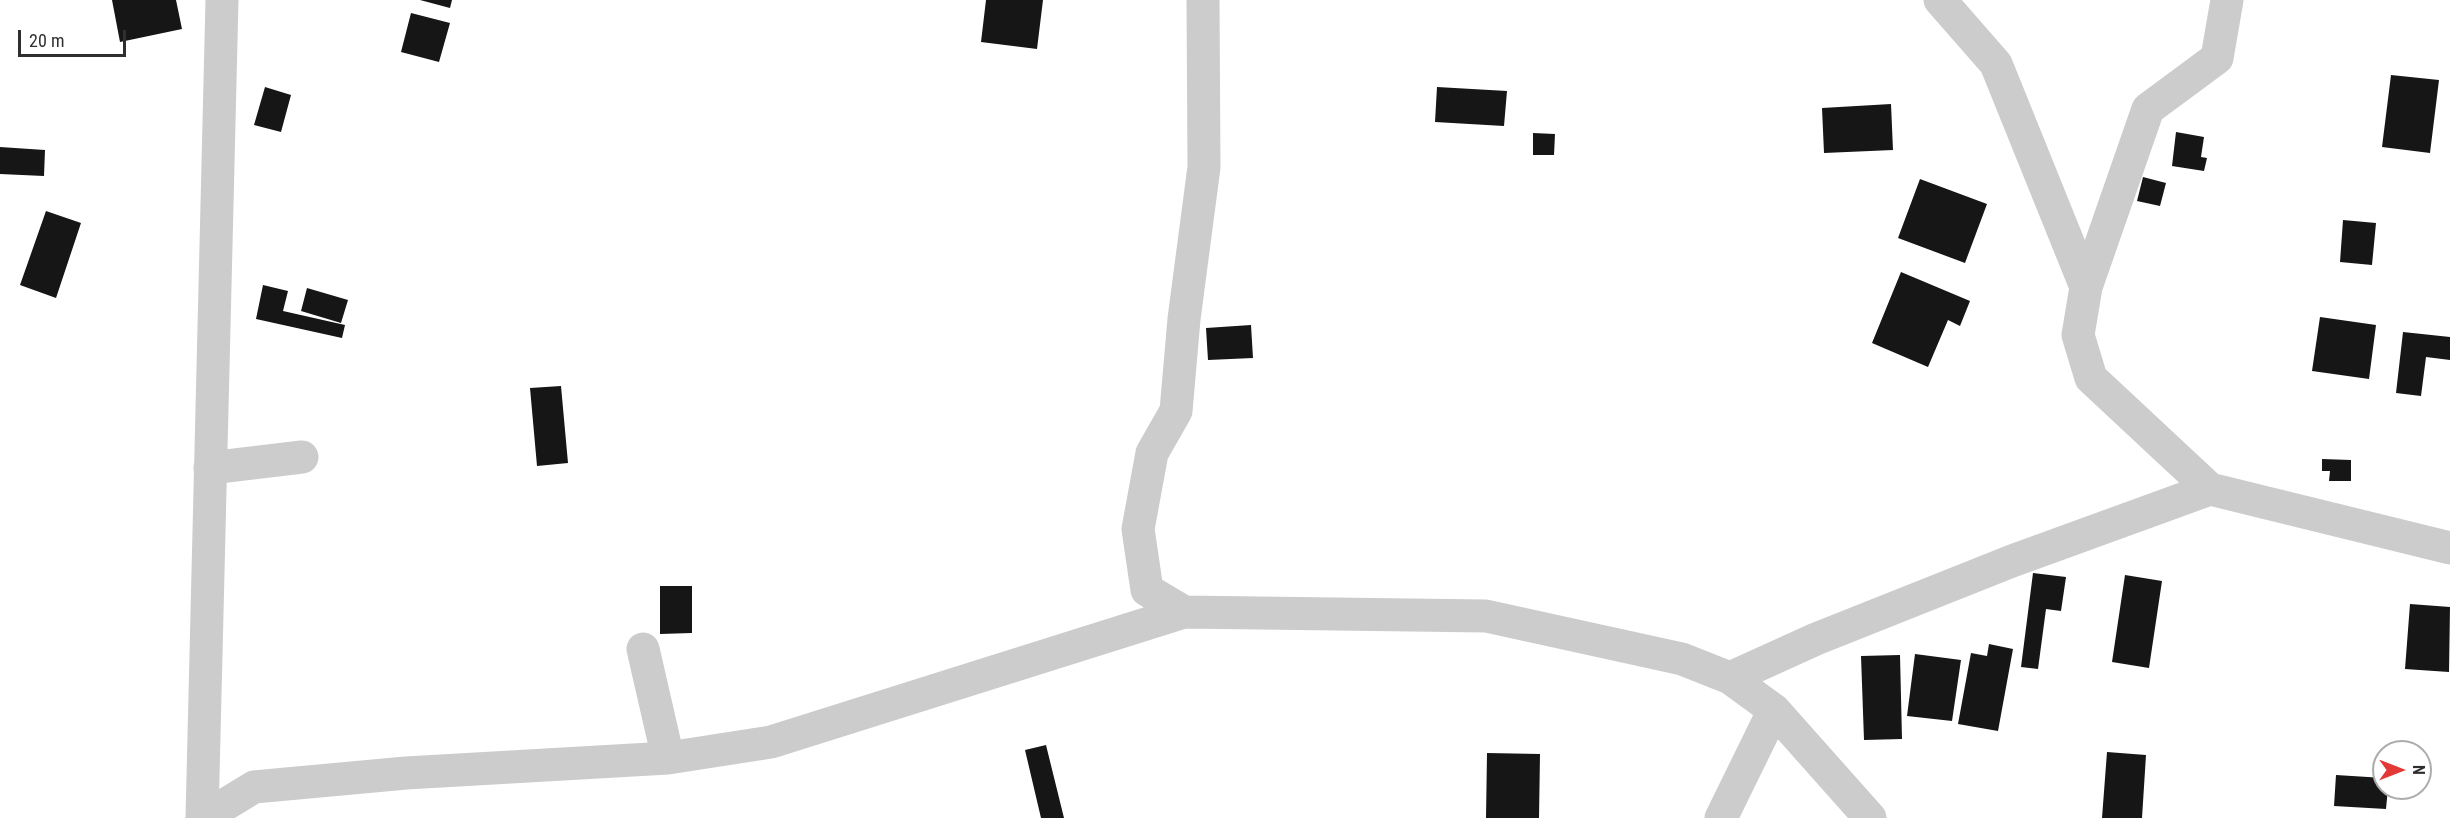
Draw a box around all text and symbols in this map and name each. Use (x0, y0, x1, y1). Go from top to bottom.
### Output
scale bar (21, 18, 129, 56)
text: 20 m (29, 30, 64, 51)
north arrow (2372, 740, 2432, 800)
text: N (2409, 765, 2428, 775)

